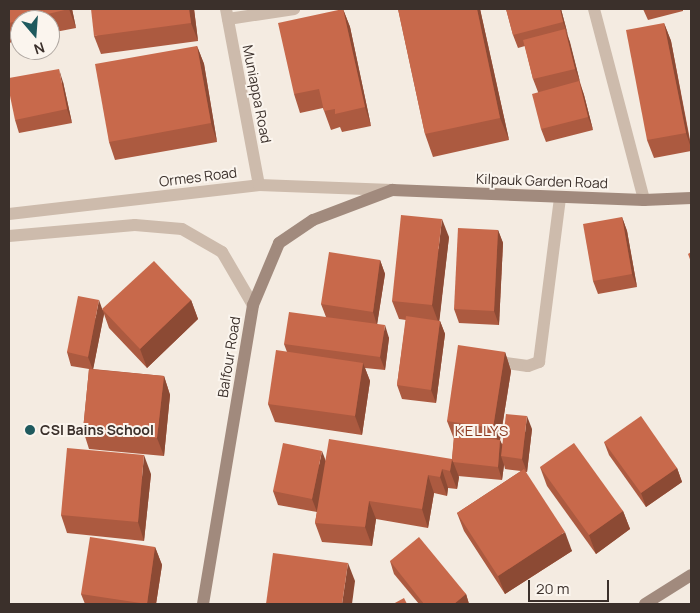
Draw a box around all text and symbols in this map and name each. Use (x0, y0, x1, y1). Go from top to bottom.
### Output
north arrow (10, 10, 60, 60)
text: N (32, 38, 47, 59)
street label: Muniappa Road (239, 43, 275, 145)
street label: Ormes Road (158, 164, 238, 190)
street label: Kilpauk Garden Road (476, 170, 608, 192)
street label: Balfour Road (214, 315, 244, 399)
place label: CSI Bains School (40, 422, 154, 438)
district label: KELLYS (454, 422, 510, 440)
marker: CSI Bains School (24, 424, 36, 436)
scale bar (530, 570, 611, 602)
text: 20 m (536, 578, 569, 599)

